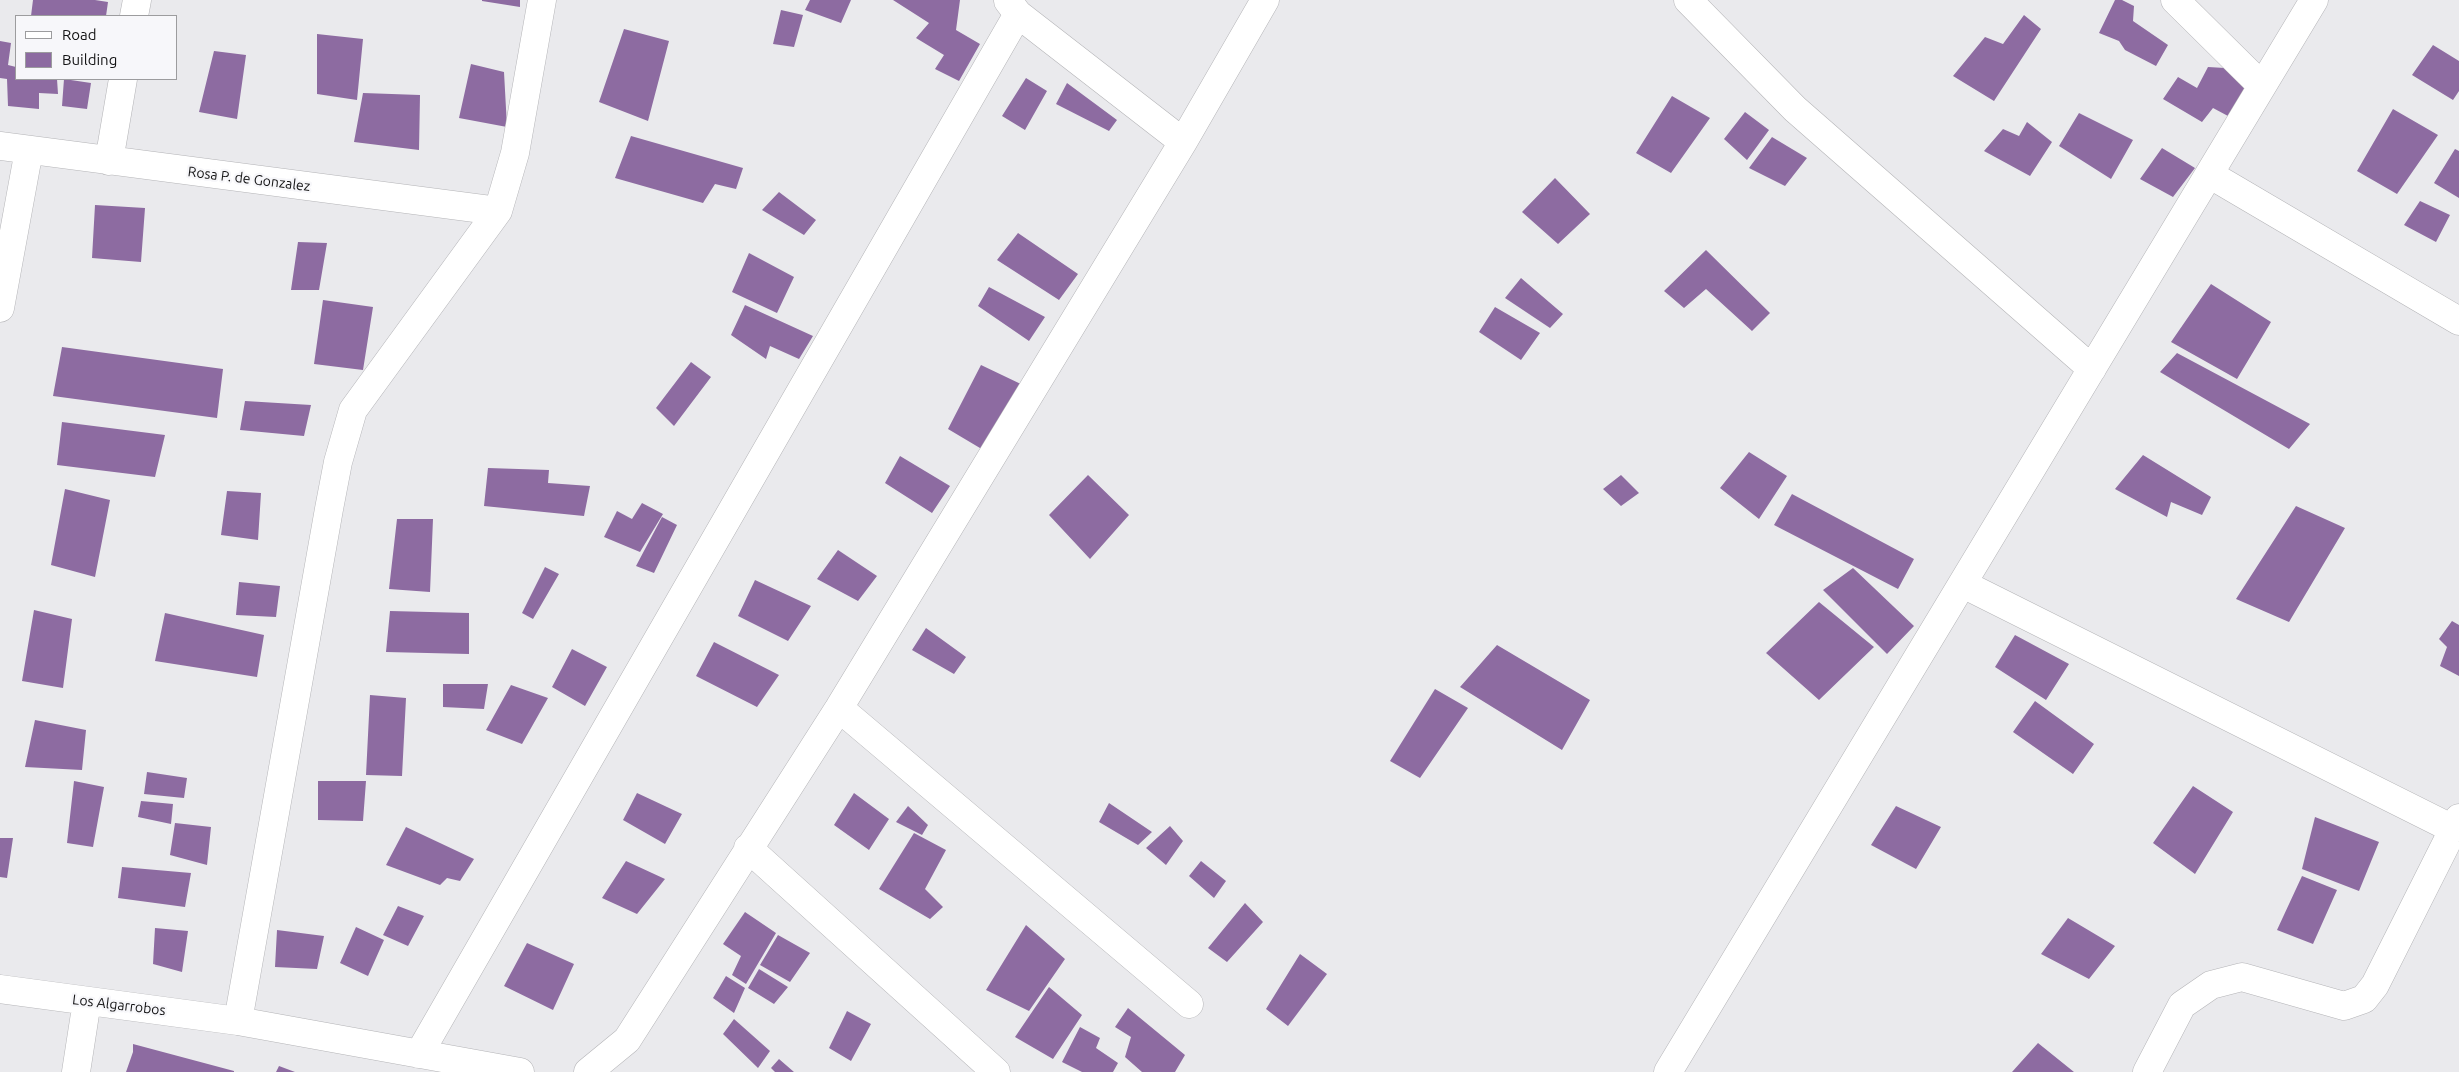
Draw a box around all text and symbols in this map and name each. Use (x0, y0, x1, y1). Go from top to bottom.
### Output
legend (15, 15, 178, 80)
text: Road (62, 26, 97, 43)
text: Building (62, 51, 117, 68)
street label: Rosa P. de Gonzalez (187, 163, 311, 195)
street label: Los Algarrobos (71, 991, 167, 1019)

